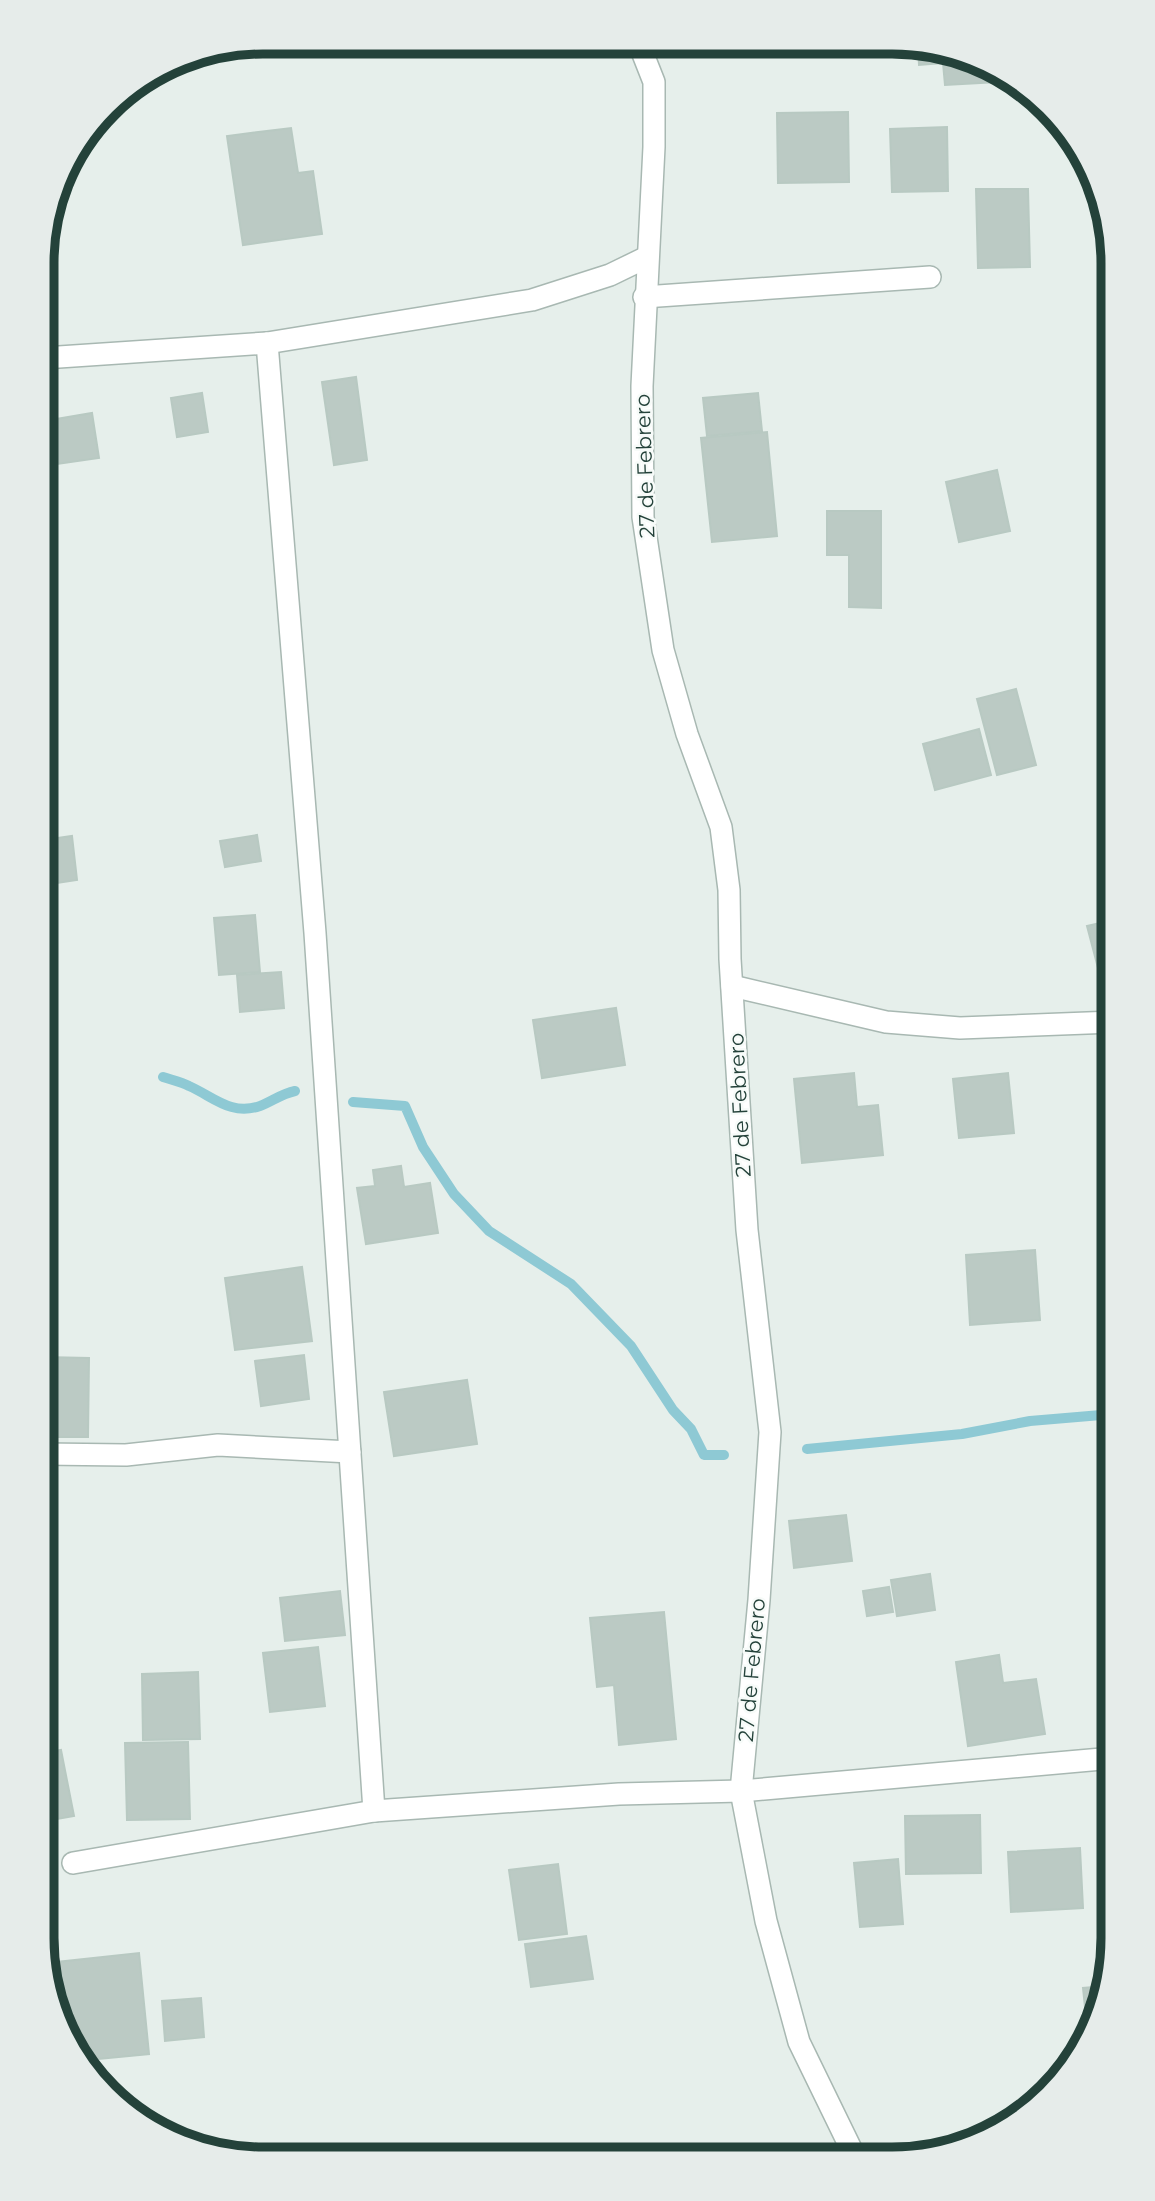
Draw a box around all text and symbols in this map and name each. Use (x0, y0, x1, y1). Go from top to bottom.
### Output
street label: 27 de Febrero (629, 394, 660, 539)
street label: 27 de Febrero (723, 1032, 756, 1178)
street label: 27 de Febrero (733, 1597, 770, 1743)

